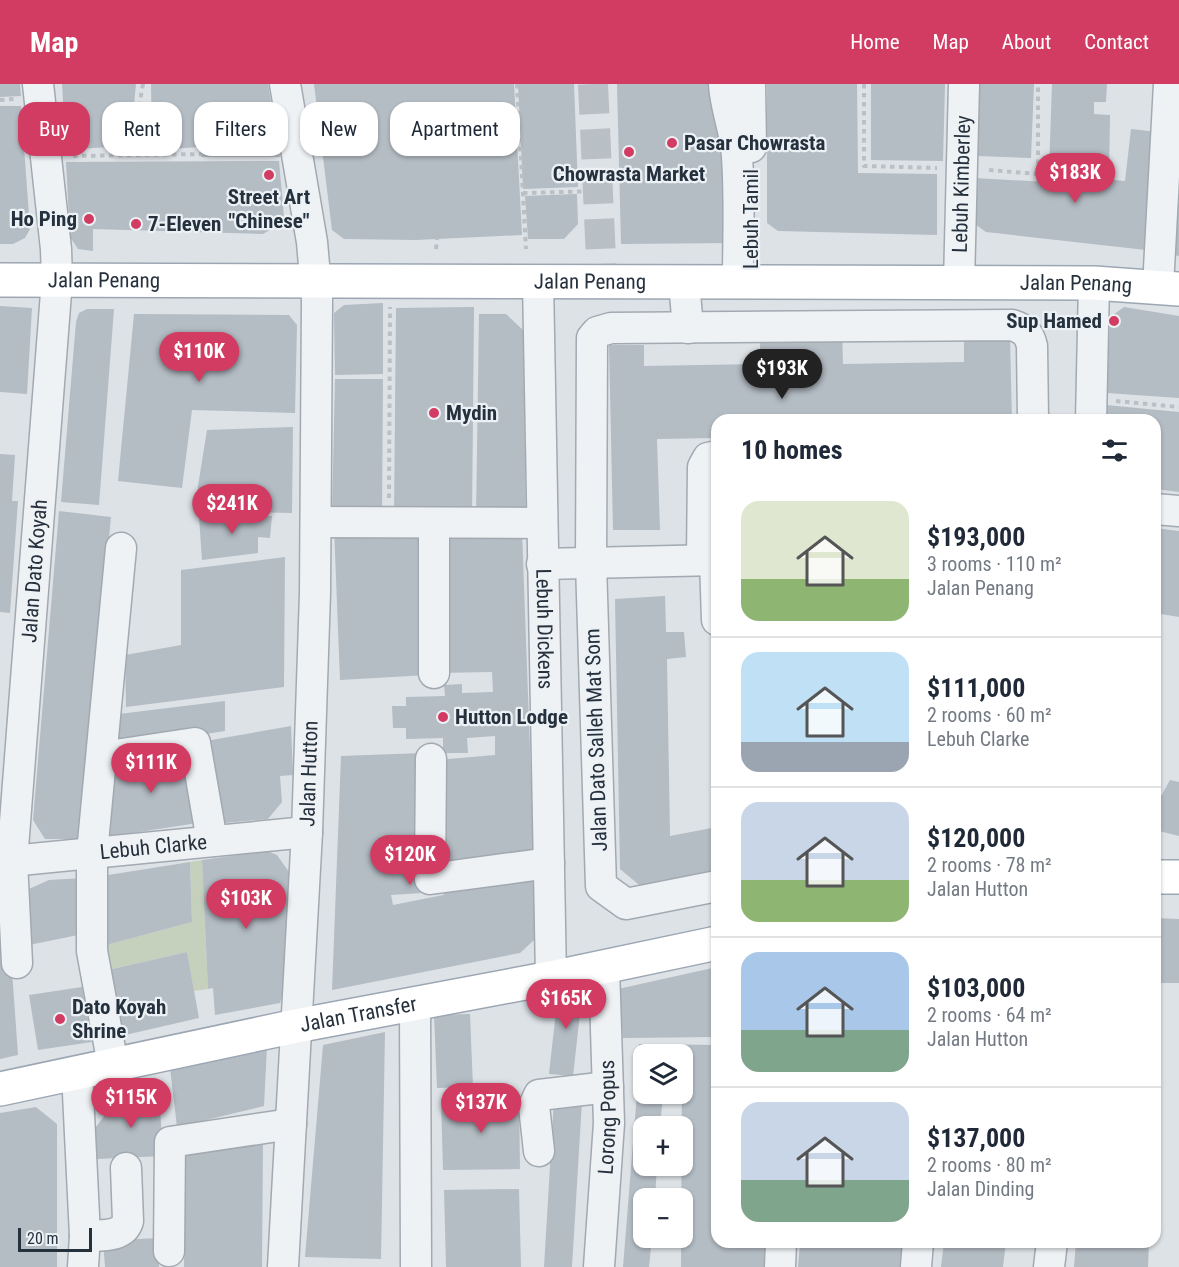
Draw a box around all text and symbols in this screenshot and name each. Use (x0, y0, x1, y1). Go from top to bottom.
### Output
text: Map (30, 26, 78, 59)
text: Home (850, 30, 900, 54)
text: Map (933, 30, 969, 54)
text: About (1002, 30, 1051, 54)
text: Contact (1084, 30, 1149, 54)
chip: Buy (18, 102, 90, 156)
chip: Rent (102, 102, 182, 156)
chip: Filters (194, 102, 288, 156)
chip: New (300, 102, 378, 156)
chip: Apartment (390, 102, 520, 156)
street label: Lebuh Kimberley (948, 115, 975, 253)
place label: Pasar Chowrasta (684, 131, 826, 155)
marker: Pasar Chowrasta (665, 136, 679, 150)
marker: Chowrasta Market (622, 145, 636, 159)
pin: $183K (1033, 153, 1117, 204)
text: $183K (1049, 160, 1101, 184)
place label: Chowrasta Market (553, 162, 705, 186)
marker: Street Art "Chinese" (262, 168, 276, 182)
street label: Lebuh Tamil (739, 169, 763, 269)
place label: Street Art "Chinese" (228, 185, 310, 233)
place label: Ho Ping (11, 207, 77, 231)
marker: Ho Ping (82, 212, 96, 226)
place label: 7-Eleven (148, 212, 221, 236)
marker: 7-Eleven (129, 217, 143, 231)
street label: Jalan Penang (48, 268, 160, 292)
street label: Jalan Penang (534, 269, 646, 294)
street label: Jalan Penang (1020, 271, 1133, 298)
place label: Sup Hamed (1006, 309, 1102, 333)
marker: Sup Hamed (1107, 314, 1121, 328)
pin: $110K (157, 332, 241, 383)
text: $110K (173, 339, 225, 363)
pin: $193K (740, 349, 824, 400)
text: $193K (756, 356, 808, 380)
place label: Mydin (446, 401, 497, 425)
marker: Mydin (427, 406, 441, 420)
icon: filters (1098, 434, 1131, 467)
text: 10 homes (741, 435, 843, 465)
pin: $241K (190, 484, 274, 535)
text: $241K (206, 491, 258, 515)
street label: Jalan Dato Koyah (17, 498, 52, 644)
text: $193,000 (927, 522, 1025, 552)
icon: home (789, 525, 861, 597)
text: 3 rooms · 110 m² (927, 552, 1062, 576)
street label: Lebuh Dickens (531, 568, 558, 690)
text: Jalan Penang (927, 576, 1034, 600)
street label: Jalan Dato Salleh Mat Som (580, 628, 612, 852)
text: $111,000 (927, 673, 1025, 703)
icon: home (789, 676, 861, 748)
text: 2 rooms · 60 m² (927, 703, 1052, 727)
place label: Hutton Lodge (455, 705, 568, 729)
marker: Hutton Lodge (436, 710, 450, 724)
street label: Jalan Hutton (295, 720, 323, 827)
text: Lebuh Clarke (927, 727, 1029, 751)
pin: $111K (109, 743, 193, 794)
text: $111K (125, 750, 177, 774)
text: $120,000 (927, 823, 1025, 853)
icon: home (789, 826, 861, 898)
street label: Lebuh Clarke (99, 830, 208, 864)
pin: $120K (368, 835, 452, 886)
text: $120K (384, 842, 436, 866)
text: 2 rooms · 78 m² (927, 853, 1052, 877)
text: Jalan Hutton (927, 877, 1028, 901)
pin: $103K (204, 879, 288, 930)
text: $103K (220, 886, 272, 910)
text: $103,000 (927, 973, 1025, 1003)
icon: home (789, 976, 861, 1048)
pin: $165K (524, 979, 608, 1030)
text: $165K (540, 986, 592, 1010)
street label: Jalan Transfer (298, 992, 419, 1037)
place label: Dato Koyah Shrine (72, 995, 166, 1043)
text: 2 rooms · 64 m² (927, 1003, 1052, 1027)
marker: Dato Koyah Shrine (53, 1012, 67, 1026)
text: Jalan Hutton (927, 1027, 1028, 1051)
map controls (633, 1044, 693, 1248)
button: layers (633, 1044, 693, 1104)
street label: Lorong Popus (593, 1060, 621, 1175)
pin: $115K (89, 1078, 173, 1129)
pin: $137K (439, 1083, 523, 1134)
text: $115K (105, 1085, 157, 1109)
text: $137K (455, 1090, 507, 1114)
button: + (633, 1116, 693, 1176)
text: $137,000 (927, 1123, 1025, 1153)
icon: home (789, 1126, 861, 1198)
text: 2 rooms · 80 m² (927, 1153, 1052, 1177)
text: Jalan Dinding (927, 1177, 1034, 1201)
button: − (633, 1188, 693, 1248)
scale bar (18, 1225, 92, 1252)
text: 20 m (27, 1229, 59, 1248)

